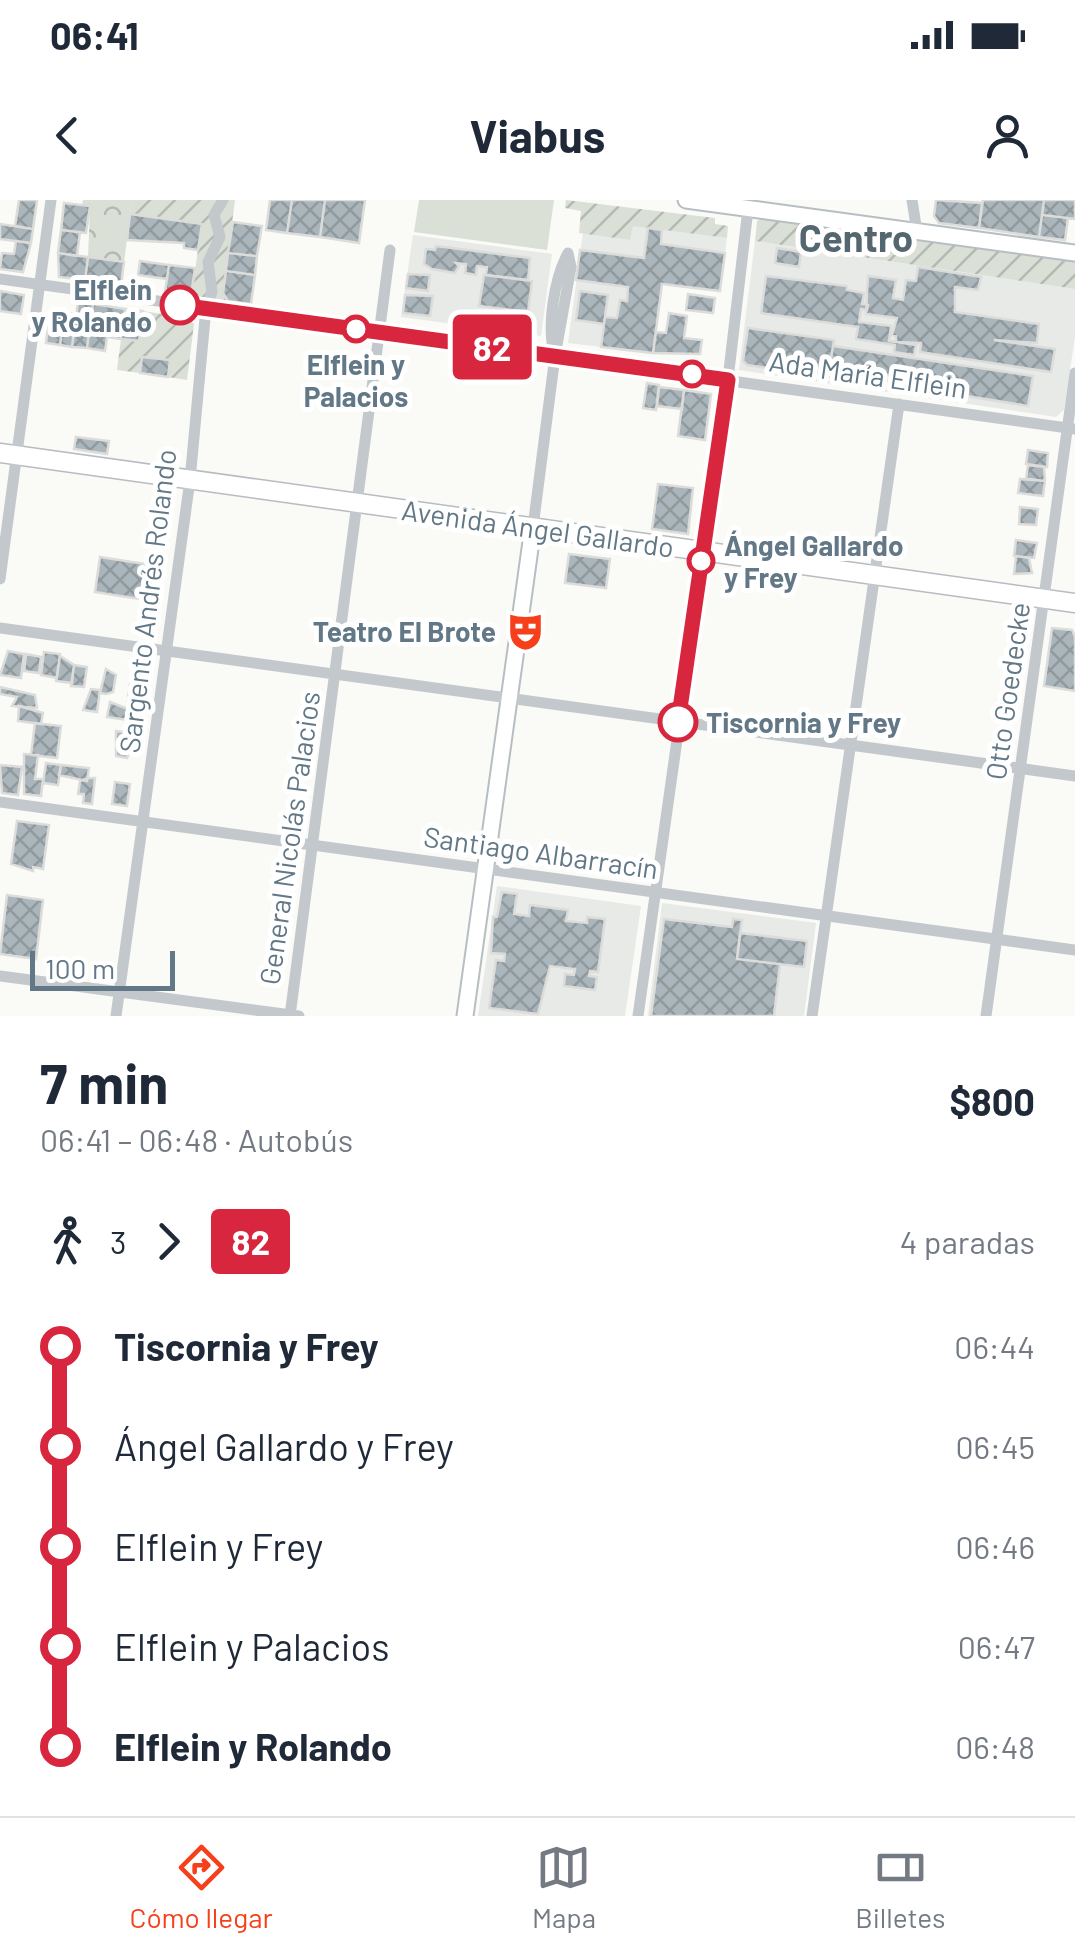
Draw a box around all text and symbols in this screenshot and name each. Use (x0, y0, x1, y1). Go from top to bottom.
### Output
text: 06:41 (50, 12, 139, 58)
icon: back (40, 108, 95, 163)
text: Viabus (470, 108, 605, 162)
icon: person (980, 108, 1035, 163)
district label: Centro (799, 214, 913, 260)
place label: Elflein y Rolando (31, 272, 152, 338)
marker: Elflein y Rolando (161, 286, 199, 324)
line badge: 82 (447, 314, 537, 380)
marker: Elflein y Palacios (343, 316, 369, 342)
text: 82 (473, 326, 511, 368)
street label: Ada María Elflein (767, 343, 969, 405)
place label: Elflein y Palacios (304, 347, 408, 413)
unlabelled marker (679, 361, 705, 387)
street label: Sargento Andrés Rolando (112, 447, 182, 755)
street label: Avenida Ángel Gallardo (400, 492, 676, 564)
place label: Ángel Gallardo y Frey (724, 528, 903, 594)
marker: Ángel Gallardo y Frey (688, 548, 714, 574)
street label: Otto Goedecke (978, 600, 1036, 782)
theatre icon: Teatro El Brote (505, 610, 547, 652)
place label: Teatro El Brote (313, 614, 496, 648)
street label: General Nicolás Palacios (252, 689, 326, 987)
marker: Tiscornia y Frey (659, 703, 697, 741)
place label: Tiscornia y Frey (706, 705, 901, 739)
street label: Santiago Albarracín (422, 819, 660, 885)
scale bar (30, 946, 175, 990)
text: 100 m (45, 951, 115, 985)
text: 7 min (40, 1049, 168, 1115)
text: $800 (949, 1078, 1035, 1124)
text: 06:41 – 06:48 · Autobús (40, 1120, 353, 1158)
icon: walk (40, 1214, 95, 1269)
icon: forward (141, 1214, 196, 1269)
text: 82 (231, 1220, 270, 1262)
text: 3 (110, 1222, 126, 1260)
text: 4 paradas (900, 1222, 1035, 1260)
text: Tiscornia y Frey (114, 1323, 379, 1369)
text: 06:44 (954, 1327, 1035, 1365)
text: Ángel Gallardo y Frey (114, 1423, 454, 1469)
text: 06:45 (956, 1427, 1035, 1465)
text: Elflein y Frey (114, 1523, 323, 1569)
text: 06:46 (955, 1527, 1035, 1565)
text: Elflein y Palacios (114, 1623, 390, 1669)
text: 06:47 (958, 1627, 1035, 1665)
text: Elflein y Rolando (114, 1723, 392, 1769)
text: 06:48 (955, 1727, 1035, 1765)
tab: Cómo llegar (130, 1840, 273, 1934)
tab: Mapa (532, 1840, 596, 1934)
tab: Billetes (855, 1840, 945, 1934)

